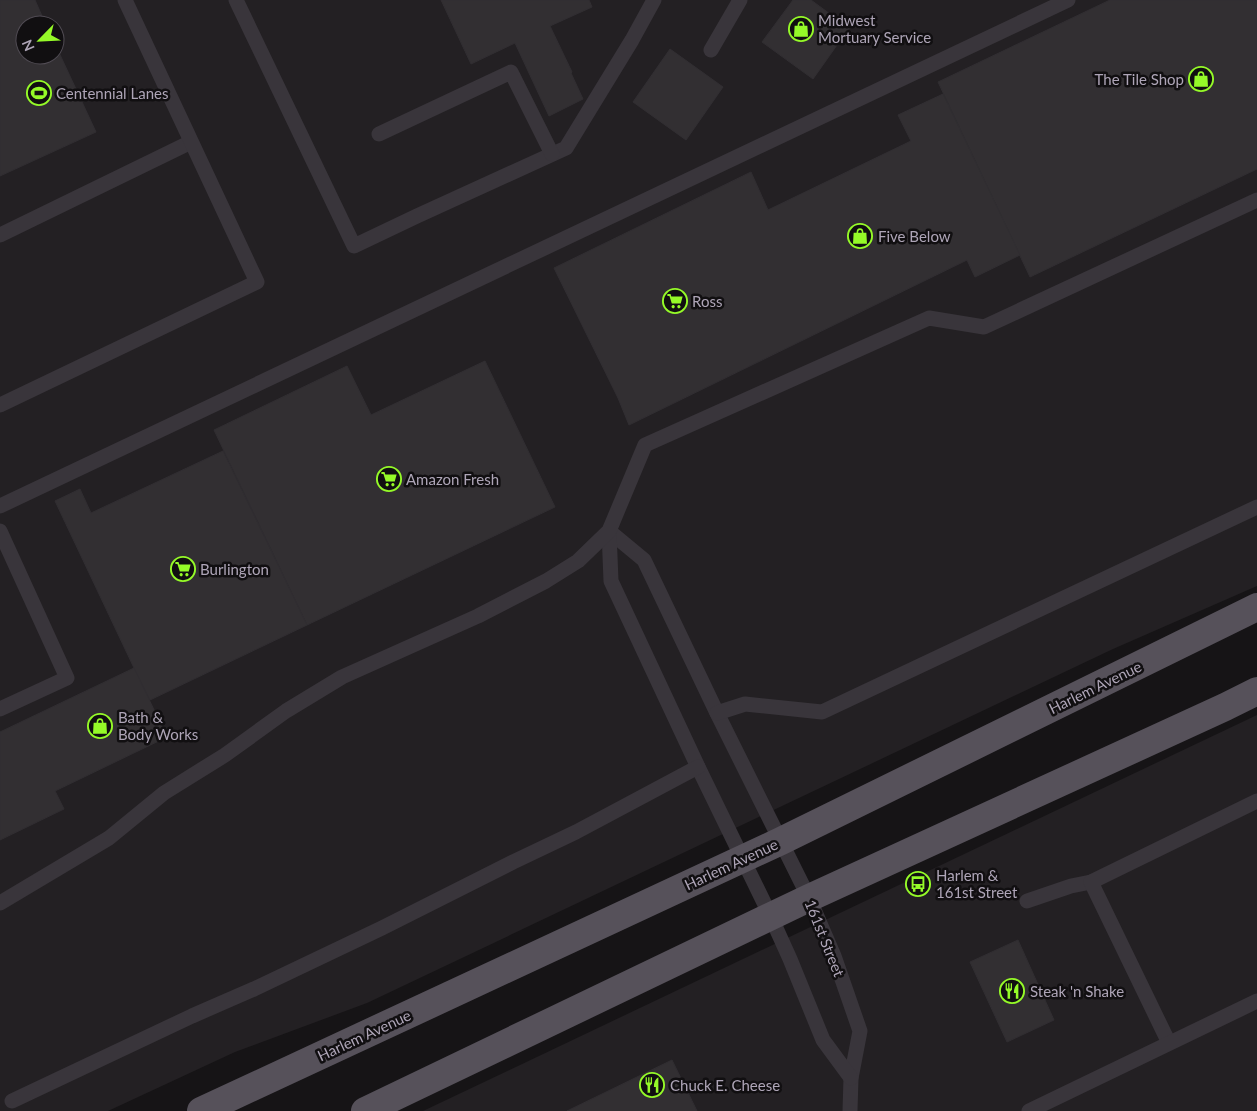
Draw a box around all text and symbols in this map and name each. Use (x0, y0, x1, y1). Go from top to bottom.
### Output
place label: Midwest Mortuary Service (818, 11, 931, 46)
north arrow (15, 15, 65, 65)
shop icon: Midwest Mortuary Service (788, 16, 814, 42)
text: N (18, 37, 38, 54)
shop icon: The Tile Shop (1188, 66, 1214, 92)
place label: The Tile Shop (1095, 70, 1184, 88)
sports icon: Centennial Lanes (26, 80, 52, 106)
place label: Centennial Lanes (56, 84, 168, 102)
shop icon: Five Below (847, 223, 873, 249)
place label: Five Below (878, 227, 951, 245)
supermarket icon: Ross (662, 288, 688, 314)
place label: Ross (692, 292, 722, 310)
supermarket icon: Amazon Fresh (376, 466, 402, 492)
place label: Amazon Fresh (406, 470, 499, 488)
supermarket icon: Burlington (170, 556, 196, 582)
place label: Burlington (200, 560, 269, 578)
street label: Harlem Avenue (1046, 657, 1144, 717)
place label: Bath & Body Works (118, 708, 198, 743)
shop icon: Bath & Body Works (87, 713, 113, 739)
street label: Harlem Avenue (681, 834, 781, 893)
place label: Harlem & 161st Street (936, 866, 1018, 901)
bus stop icon: Harlem & 161st Street (905, 871, 931, 897)
street label: 161st Street (801, 897, 849, 980)
restaurant icon: Steak 'n Shake (999, 978, 1025, 1004)
place label: Steak 'n Shake (1030, 982, 1124, 1000)
street label: Harlem Avenue (314, 1005, 414, 1064)
restaurant icon: Chuck E. Cheese (639, 1072, 665, 1098)
place label: Chuck E. Cheese (670, 1076, 780, 1094)

